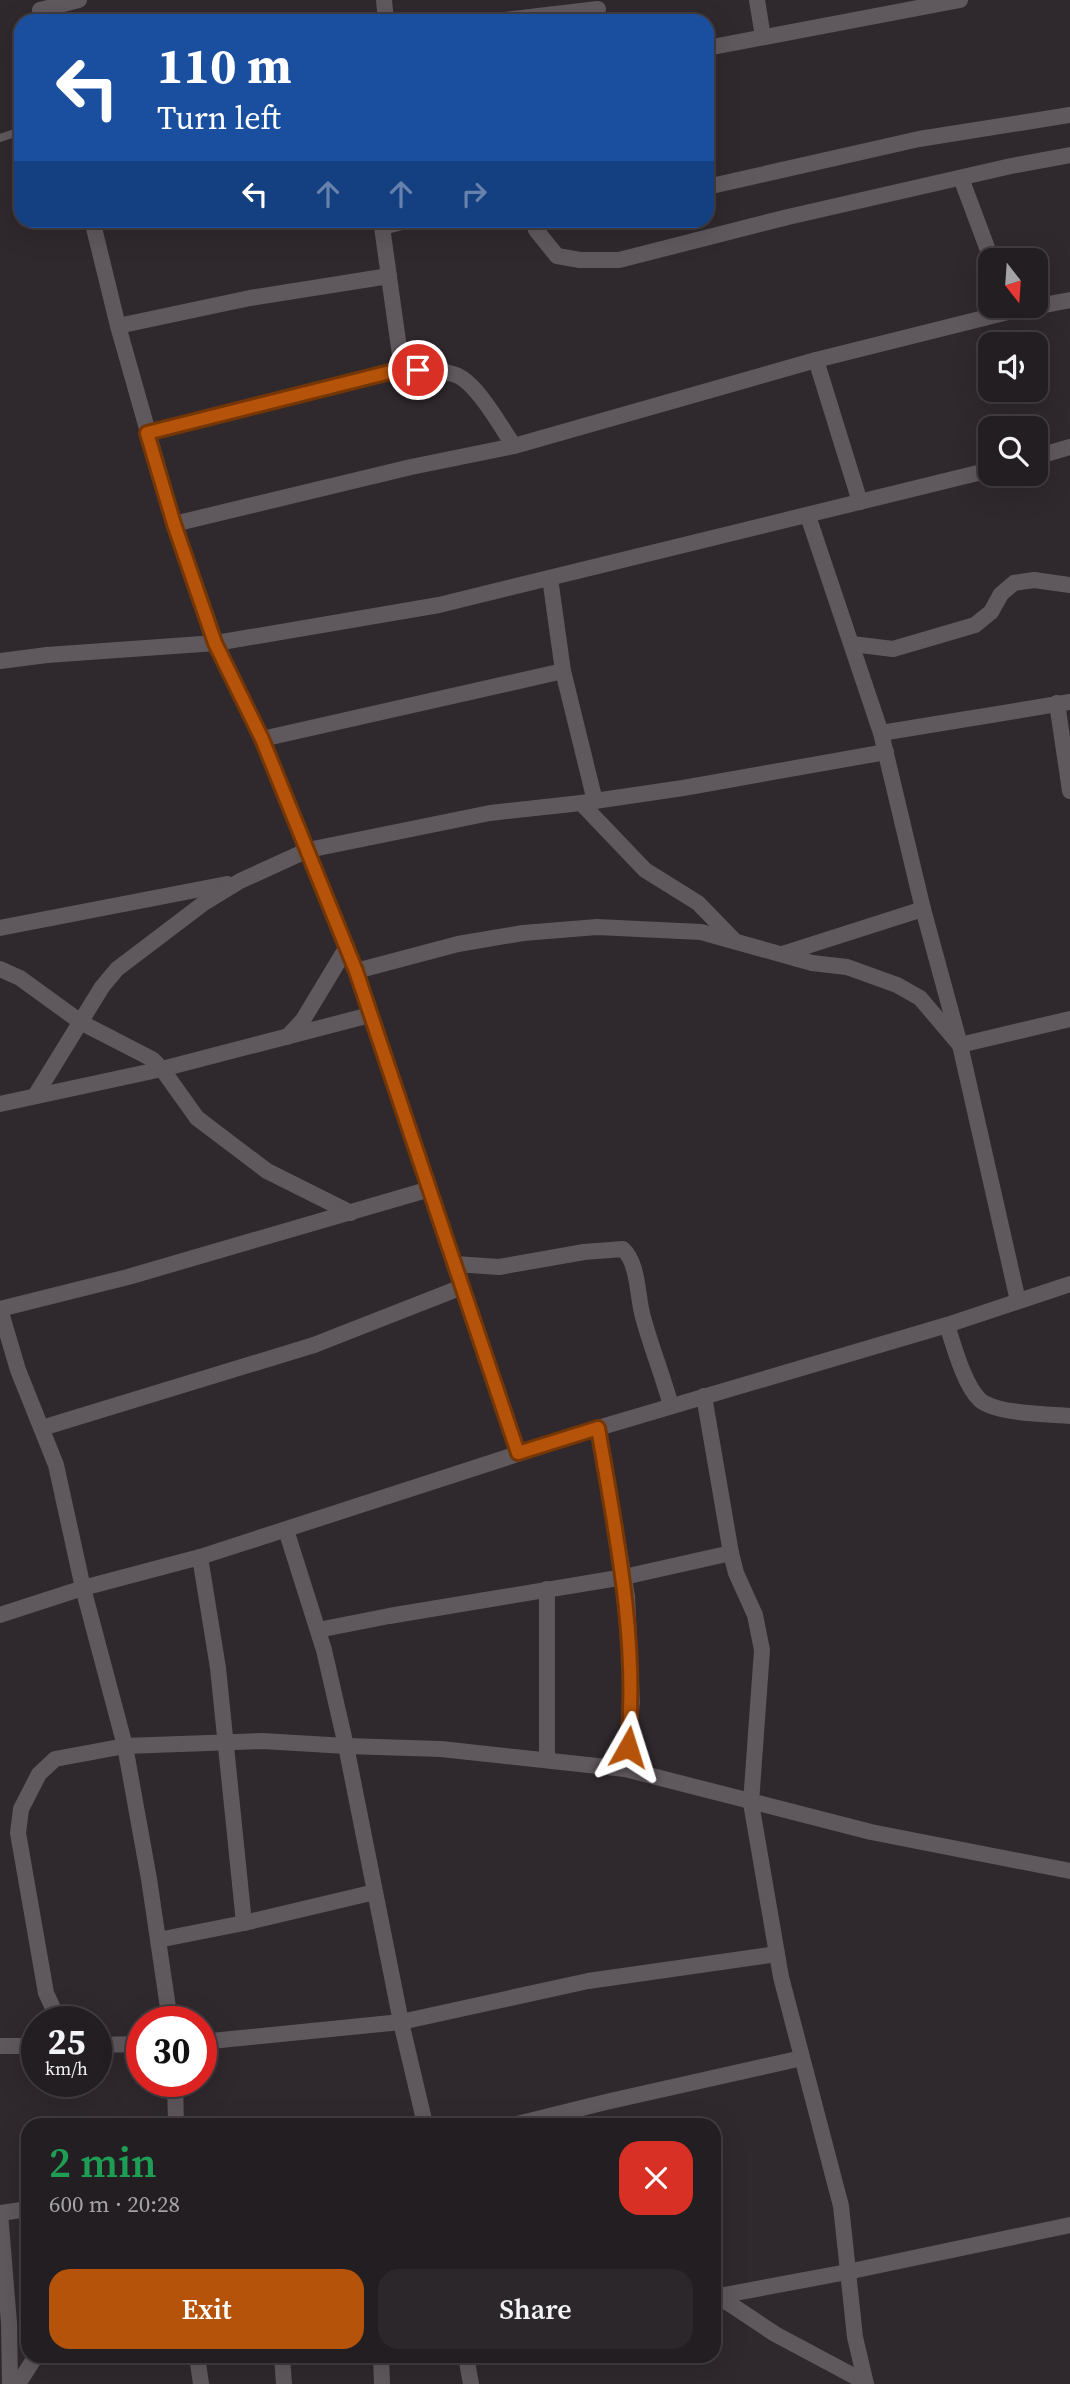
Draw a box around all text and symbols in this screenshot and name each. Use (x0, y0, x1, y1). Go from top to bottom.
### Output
text: 110 m (157, 32, 292, 99)
icon: left (42, 42, 133, 133)
text: Turn left (157, 96, 281, 140)
icon: left (236, 175, 274, 213)
icon: ahead (309, 175, 347, 213)
icon: ahead (382, 175, 420, 213)
icon: right (455, 175, 493, 213)
north arrow (978, 248, 1048, 318)
map controls (978, 248, 1048, 486)
button: sound (978, 332, 1048, 402)
pin (388, 340, 448, 400)
icon: arrive (399, 351, 437, 389)
button: search (978, 416, 1048, 486)
position arrow (591, 1710, 665, 1784)
speed limit sign: 30 (126, 2006, 217, 2097)
text: 25 (48, 2018, 85, 2066)
text: km/h (45, 2056, 88, 2081)
text: 2 min (49, 2133, 157, 2191)
button: close (619, 2141, 693, 2215)
text: 600 m · 20:28 (49, 2188, 180, 2220)
button: Exit (49, 2269, 364, 2349)
button: Share (378, 2269, 693, 2349)

